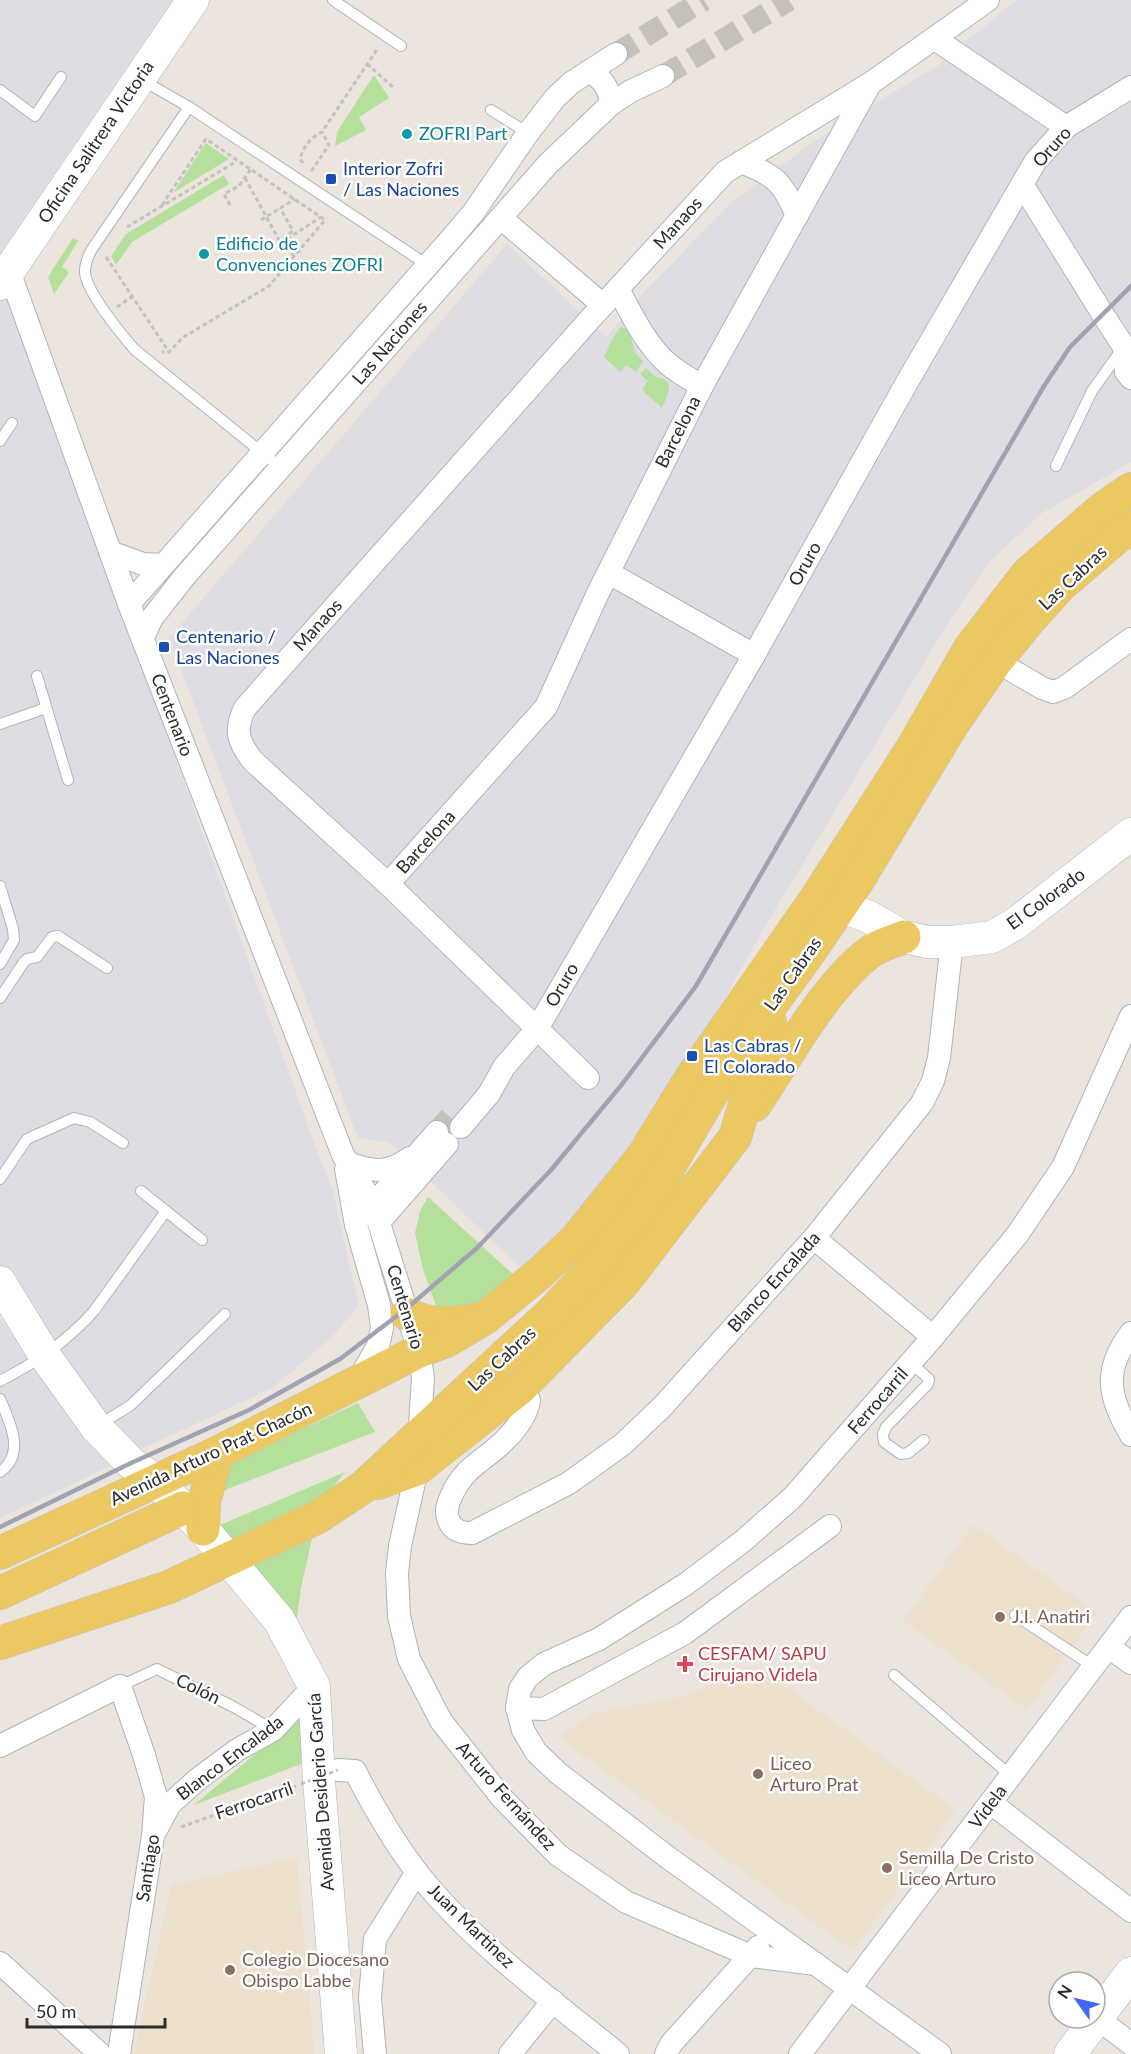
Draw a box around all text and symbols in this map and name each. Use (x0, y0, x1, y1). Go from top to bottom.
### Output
street label: Oficina Salitrera Victoria (33, 56, 158, 227)
street label: Oruro (1027, 121, 1075, 171)
place label: ZOFRI Part (419, 122, 508, 144)
marker: ZOFRI Part (400, 127, 414, 141)
place label: Interior Zofri / Las Naciones (343, 157, 459, 200)
marker: Interior Zofri / Las Naciones (324, 172, 338, 186)
street label: Manaos (648, 192, 706, 253)
place label: Edificio de Convenciones ZOFRI (216, 232, 383, 275)
marker: Edificio de Convenciones ZOFRI (197, 247, 211, 261)
street label: Las Naciones (347, 296, 432, 389)
street label: Barcelona (650, 392, 705, 471)
street label: Oruro (783, 538, 825, 589)
street label: Las Cabras (1034, 540, 1111, 614)
street label: Manaos (288, 594, 346, 655)
place label: Centenario / Las Naciones (176, 625, 280, 668)
marker: Centenario / Las Naciones (157, 640, 171, 654)
street label: Centenario (147, 670, 199, 759)
street label: Barcelona (391, 805, 460, 878)
street label: El Colorado (1002, 862, 1089, 934)
street label: Las Cabras (759, 932, 826, 1014)
street label: Oruro (540, 959, 582, 1010)
place label: Las Cabras / El Colorado (704, 1034, 802, 1077)
marker: Las Cabras / El Colorado (685, 1049, 699, 1063)
street label: Blanco Encalada (722, 1226, 824, 1336)
street label: Centenario (383, 1262, 429, 1352)
street label: Las Cabras (463, 1321, 540, 1395)
street label: Ferrocarril (842, 1363, 912, 1438)
street label: Avenida Arturo Prat Chacón (106, 1397, 315, 1510)
place label: J.I. Anatiri (1012, 1605, 1090, 1627)
marker: J.I. Anatiri (993, 1610, 1007, 1624)
place label: CESFAM/ SAPU Cirujano Videla (698, 1642, 827, 1685)
marker: CESFAM/ SAPU Cirujano Videla (676, 1655, 694, 1673)
street label: Colón (173, 1668, 224, 1708)
street label: Avenida Desiderio García (302, 1692, 338, 1892)
street label: Blanco Encalada (172, 1710, 287, 1804)
street label: Arturo Fernández (452, 1737, 561, 1854)
place label: Liceo Arturo Prat (770, 1752, 859, 1795)
marker: Liceo Arturo Prat (751, 1767, 765, 1781)
street label: Ferrocarril (212, 1776, 296, 1824)
street label: Videla (964, 1780, 1011, 1833)
street label: Santiago (131, 1833, 163, 1903)
place label: Semilla De Cristo Liceo Arturo (899, 1846, 1034, 1889)
marker: Semilla De Cristo Liceo Arturo (880, 1861, 894, 1875)
street label: Juan Martínez (424, 1879, 520, 1972)
place label: Colegio Diocesano Obispo Labbe (242, 1948, 389, 1991)
marker: Colegio Diocesano Obispo Labbe (223, 1963, 237, 1977)
north arrow (1047, 1970, 1107, 2030)
text: N (1053, 1981, 1075, 2002)
scale bar (27, 1991, 165, 2029)
text: 50 m (36, 2000, 76, 2022)

